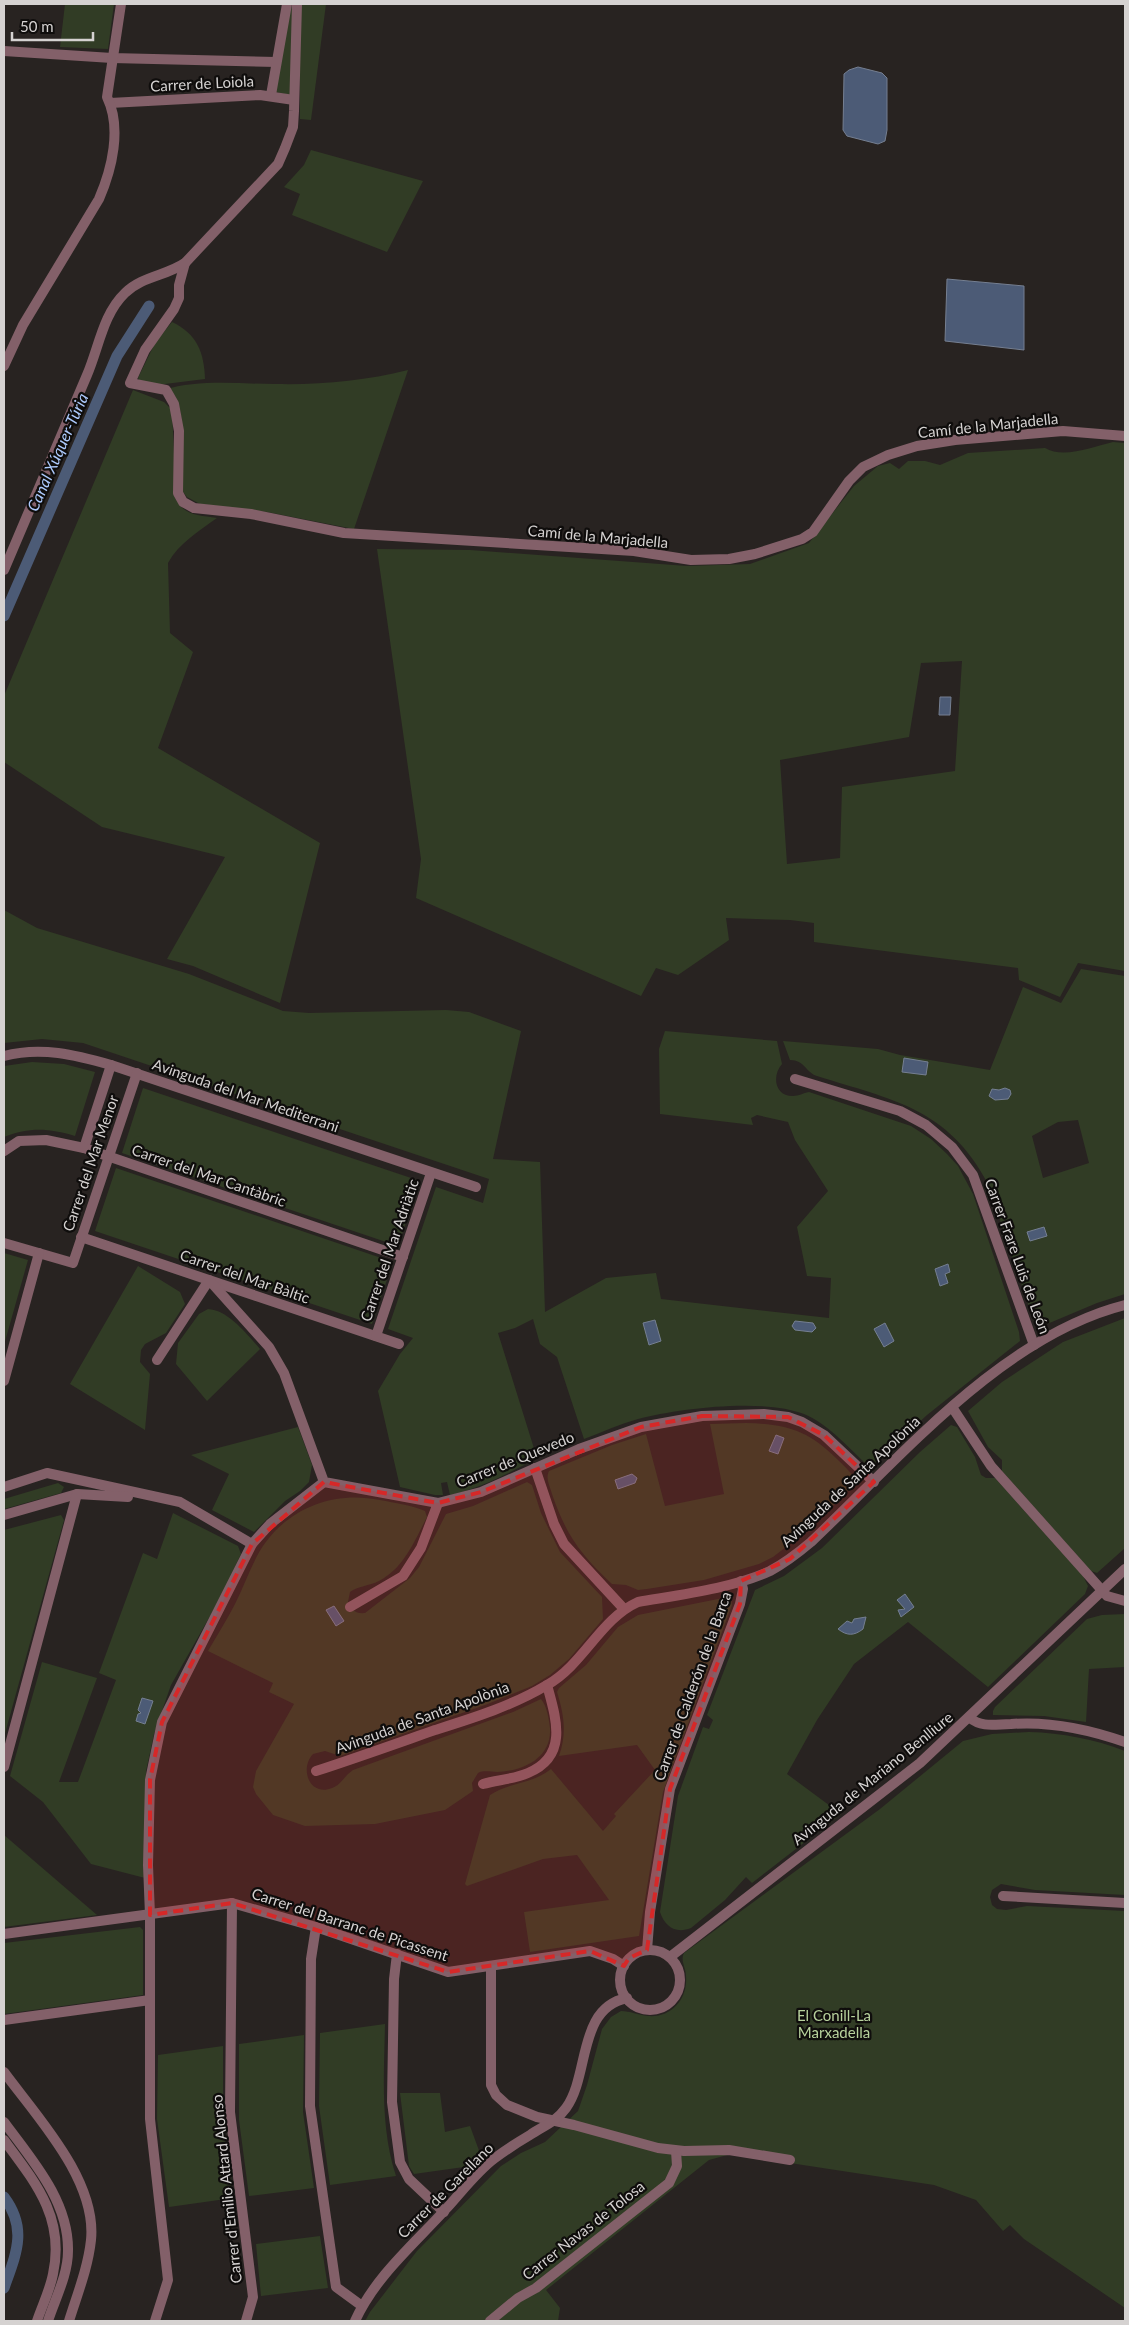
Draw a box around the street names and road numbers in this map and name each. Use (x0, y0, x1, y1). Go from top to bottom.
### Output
street label: Carrer de Loiola (150, 71, 254, 95)
street label: Camí de la Marjadella (917, 409, 1059, 441)
street label: Camí de la Marjadella (527, 521, 669, 551)
street label: Avinguda del Mar Mediterrani (150, 1055, 342, 1135)
street label: Carrer del Mar Menor (58, 1092, 122, 1233)
street label: Carrer del Mar Cantàbric (129, 1140, 289, 1210)
street label: Carrer del Mar Adriàtic (356, 1176, 422, 1324)
street label: Carrer Frare Luis de León (981, 1176, 1055, 1336)
street label: Carrer del Mar Bàltic (178, 1245, 312, 1307)
street label: Avinguda de Santa Apolònia (777, 1412, 923, 1550)
street label: Carrer de Quevedo (453, 1427, 577, 1491)
street label: Carrer de Calderón de la Barca (649, 1589, 735, 1783)
street label: Avinguda de Santa Apolònia (333, 1677, 511, 1757)
street label: Avinguda de Mariano Benlliure (788, 1708, 956, 1848)
street label: Carrer del Barranc de Picassent (250, 1884, 451, 1964)
street label: Carrer d'Emilio Attard Alonso (207, 2094, 245, 2284)
street label: Carrer de Garellano (393, 2138, 497, 2242)
street label: Carrer Navas de Tolosa (518, 2177, 648, 2283)

